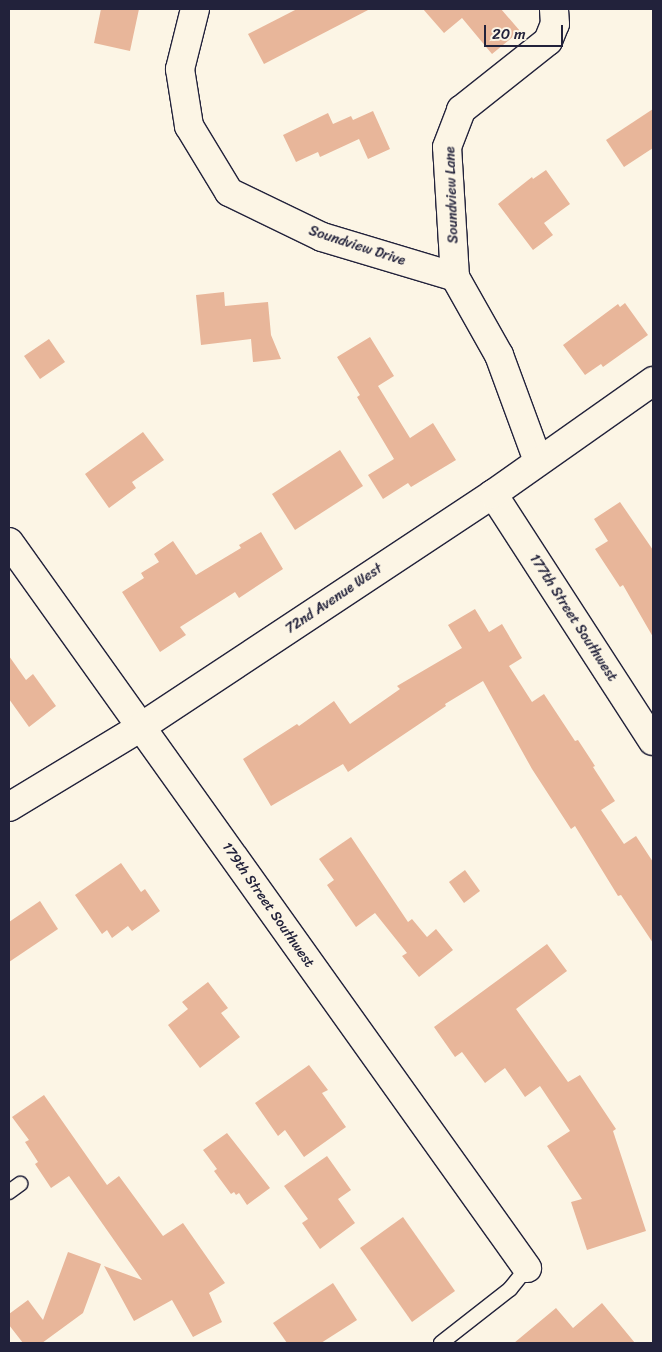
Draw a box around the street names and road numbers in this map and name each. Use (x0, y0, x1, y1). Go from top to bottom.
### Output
street label: Soundview Lane (442, 146, 462, 244)
street label: Soundview Drive (306, 222, 408, 270)
street label: 177th Street Southwest (525, 551, 621, 685)
street label: 72nd Avenue West (282, 560, 386, 638)
street label: 179th Street Southwest (218, 839, 318, 971)

